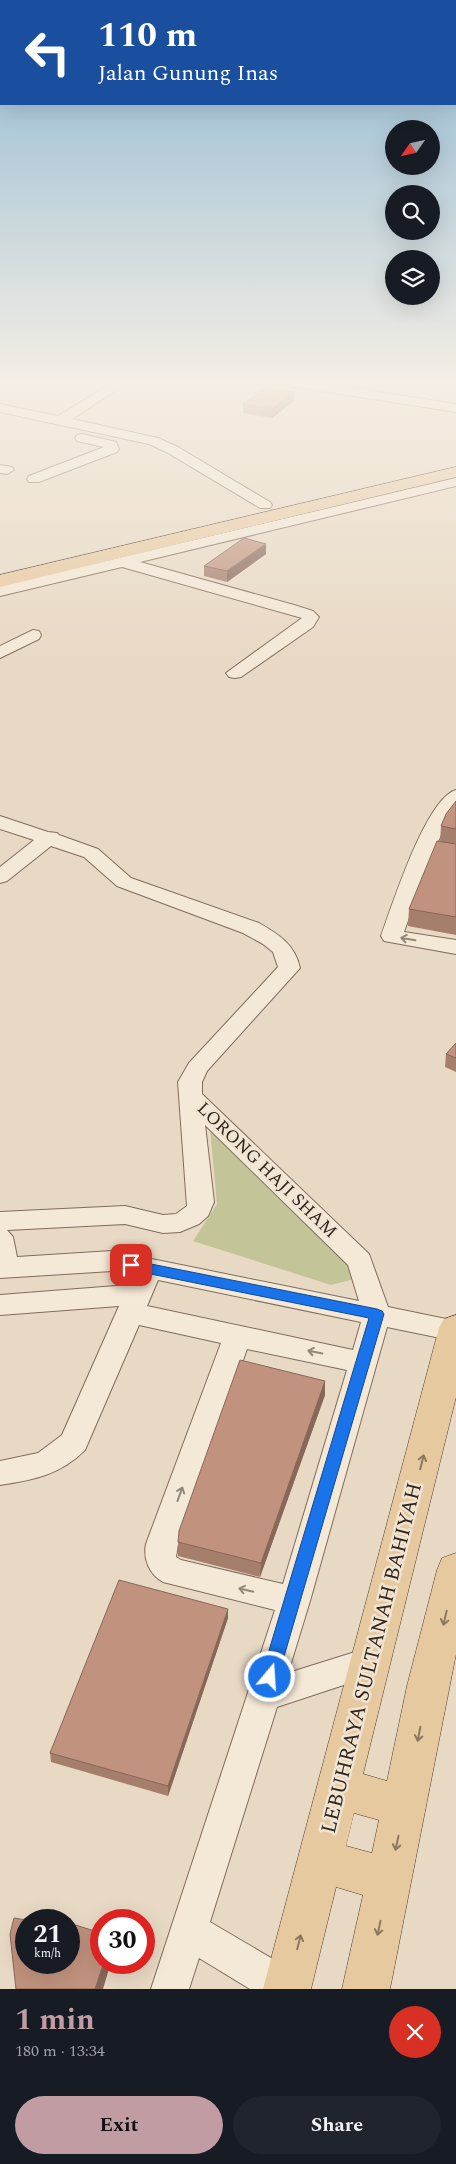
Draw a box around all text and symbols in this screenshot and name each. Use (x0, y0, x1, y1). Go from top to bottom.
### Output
text: 110 m (98, 9, 197, 62)
icon: left (15, 20, 80, 85)
text: Jalan Gunung Inas (98, 57, 278, 90)
north arrow (385, 120, 440, 175)
map controls (385, 120, 440, 305)
button: search (385, 185, 440, 240)
button: layers (385, 250, 440, 305)
one-way arrow (400, 933, 416, 943)
street label: LORONG HAJI SHAM (191, 1096, 343, 1244)
pin (110, 1244, 152, 1286)
icon: arrive (117, 1251, 145, 1279)
one-way arrow (308, 1347, 324, 1356)
one-way arrow (418, 1454, 427, 1470)
street label: LEBUHRAYA SULTANAH BAHIYAH (313, 1479, 431, 1837)
one-way arrow (176, 1487, 185, 1503)
one-way arrow (239, 1584, 255, 1594)
one-way arrow (440, 1609, 449, 1625)
position arrow (243, 1650, 295, 1702)
one-way arrow (414, 1726, 423, 1742)
one-way arrow (392, 1835, 401, 1851)
speed limit sign: 30 (90, 1909, 155, 1974)
text: 21 (33, 1916, 62, 1954)
one-way arrow (374, 1920, 383, 1936)
one-way arrow (295, 1934, 304, 1950)
text: km/h (34, 1944, 61, 1963)
text: 1 min (15, 1997, 95, 2043)
button: close (389, 2006, 441, 2058)
text: 180 m · 13:34 (15, 2039, 105, 2063)
button: Exit (15, 2096, 223, 2154)
button: Share (233, 2096, 441, 2154)

